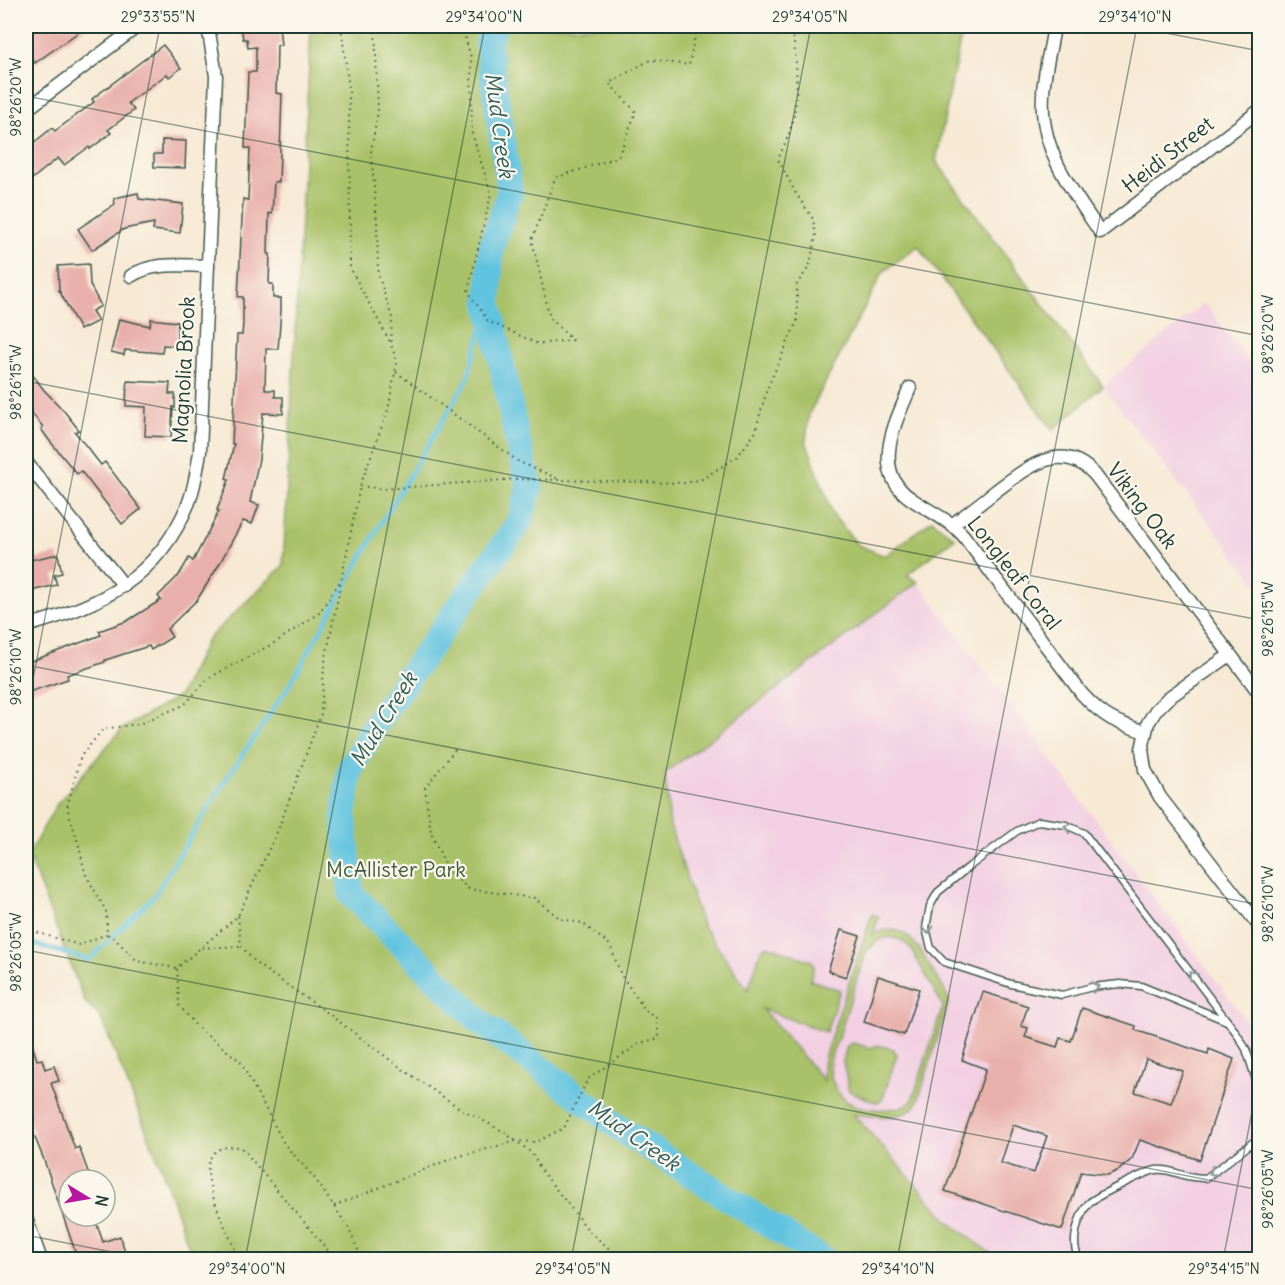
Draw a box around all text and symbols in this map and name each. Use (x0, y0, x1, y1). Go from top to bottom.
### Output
text: 29°33'55"N (121, 7, 195, 26)
text: 29°34'00"N (445, 7, 523, 26)
text: 29°34'05"N (772, 7, 848, 26)
text: 29°34'10"N (1098, 7, 1172, 26)
text: 98°26'20"W (6, 57, 25, 136)
water label: Mud Creek (479, 70, 522, 181)
street label: Heidi Street (1116, 110, 1219, 199)
text: 98°26'20"W (1258, 294, 1277, 373)
street label: Magnolia Brook (166, 296, 201, 444)
text: 98°26'15"W (6, 344, 25, 420)
street label: Viking Oak (1101, 457, 1184, 554)
street label: Longleaf Coral (962, 510, 1067, 635)
text: 98°26'15"W (1258, 581, 1277, 657)
text: 98°26'10"W (6, 628, 25, 705)
water label: Mud Creek (343, 665, 424, 771)
one-way arrow (1063, 822, 1074, 834)
park label: McAllister Park (326, 856, 466, 883)
text: 98°26'10"W (1258, 865, 1277, 942)
text: 98°26'05"W (6, 912, 25, 992)
one-way arrow (921, 925, 934, 935)
one-way arrow (1188, 970, 1199, 981)
one-way arrow (1091, 982, 1100, 994)
water label: Mud Creek (582, 1093, 687, 1178)
text: 98°26'05"W (1258, 1149, 1277, 1229)
one-way arrow (1208, 1165, 1219, 1176)
north arrow (57, 1168, 117, 1228)
text: N (91, 1194, 113, 1208)
text: 29°34'00"N (208, 1259, 286, 1278)
text: 29°34'05"N (535, 1259, 611, 1278)
text: 29°34'10"N (861, 1259, 935, 1278)
text: 29°34'15"N (1188, 1259, 1260, 1278)

